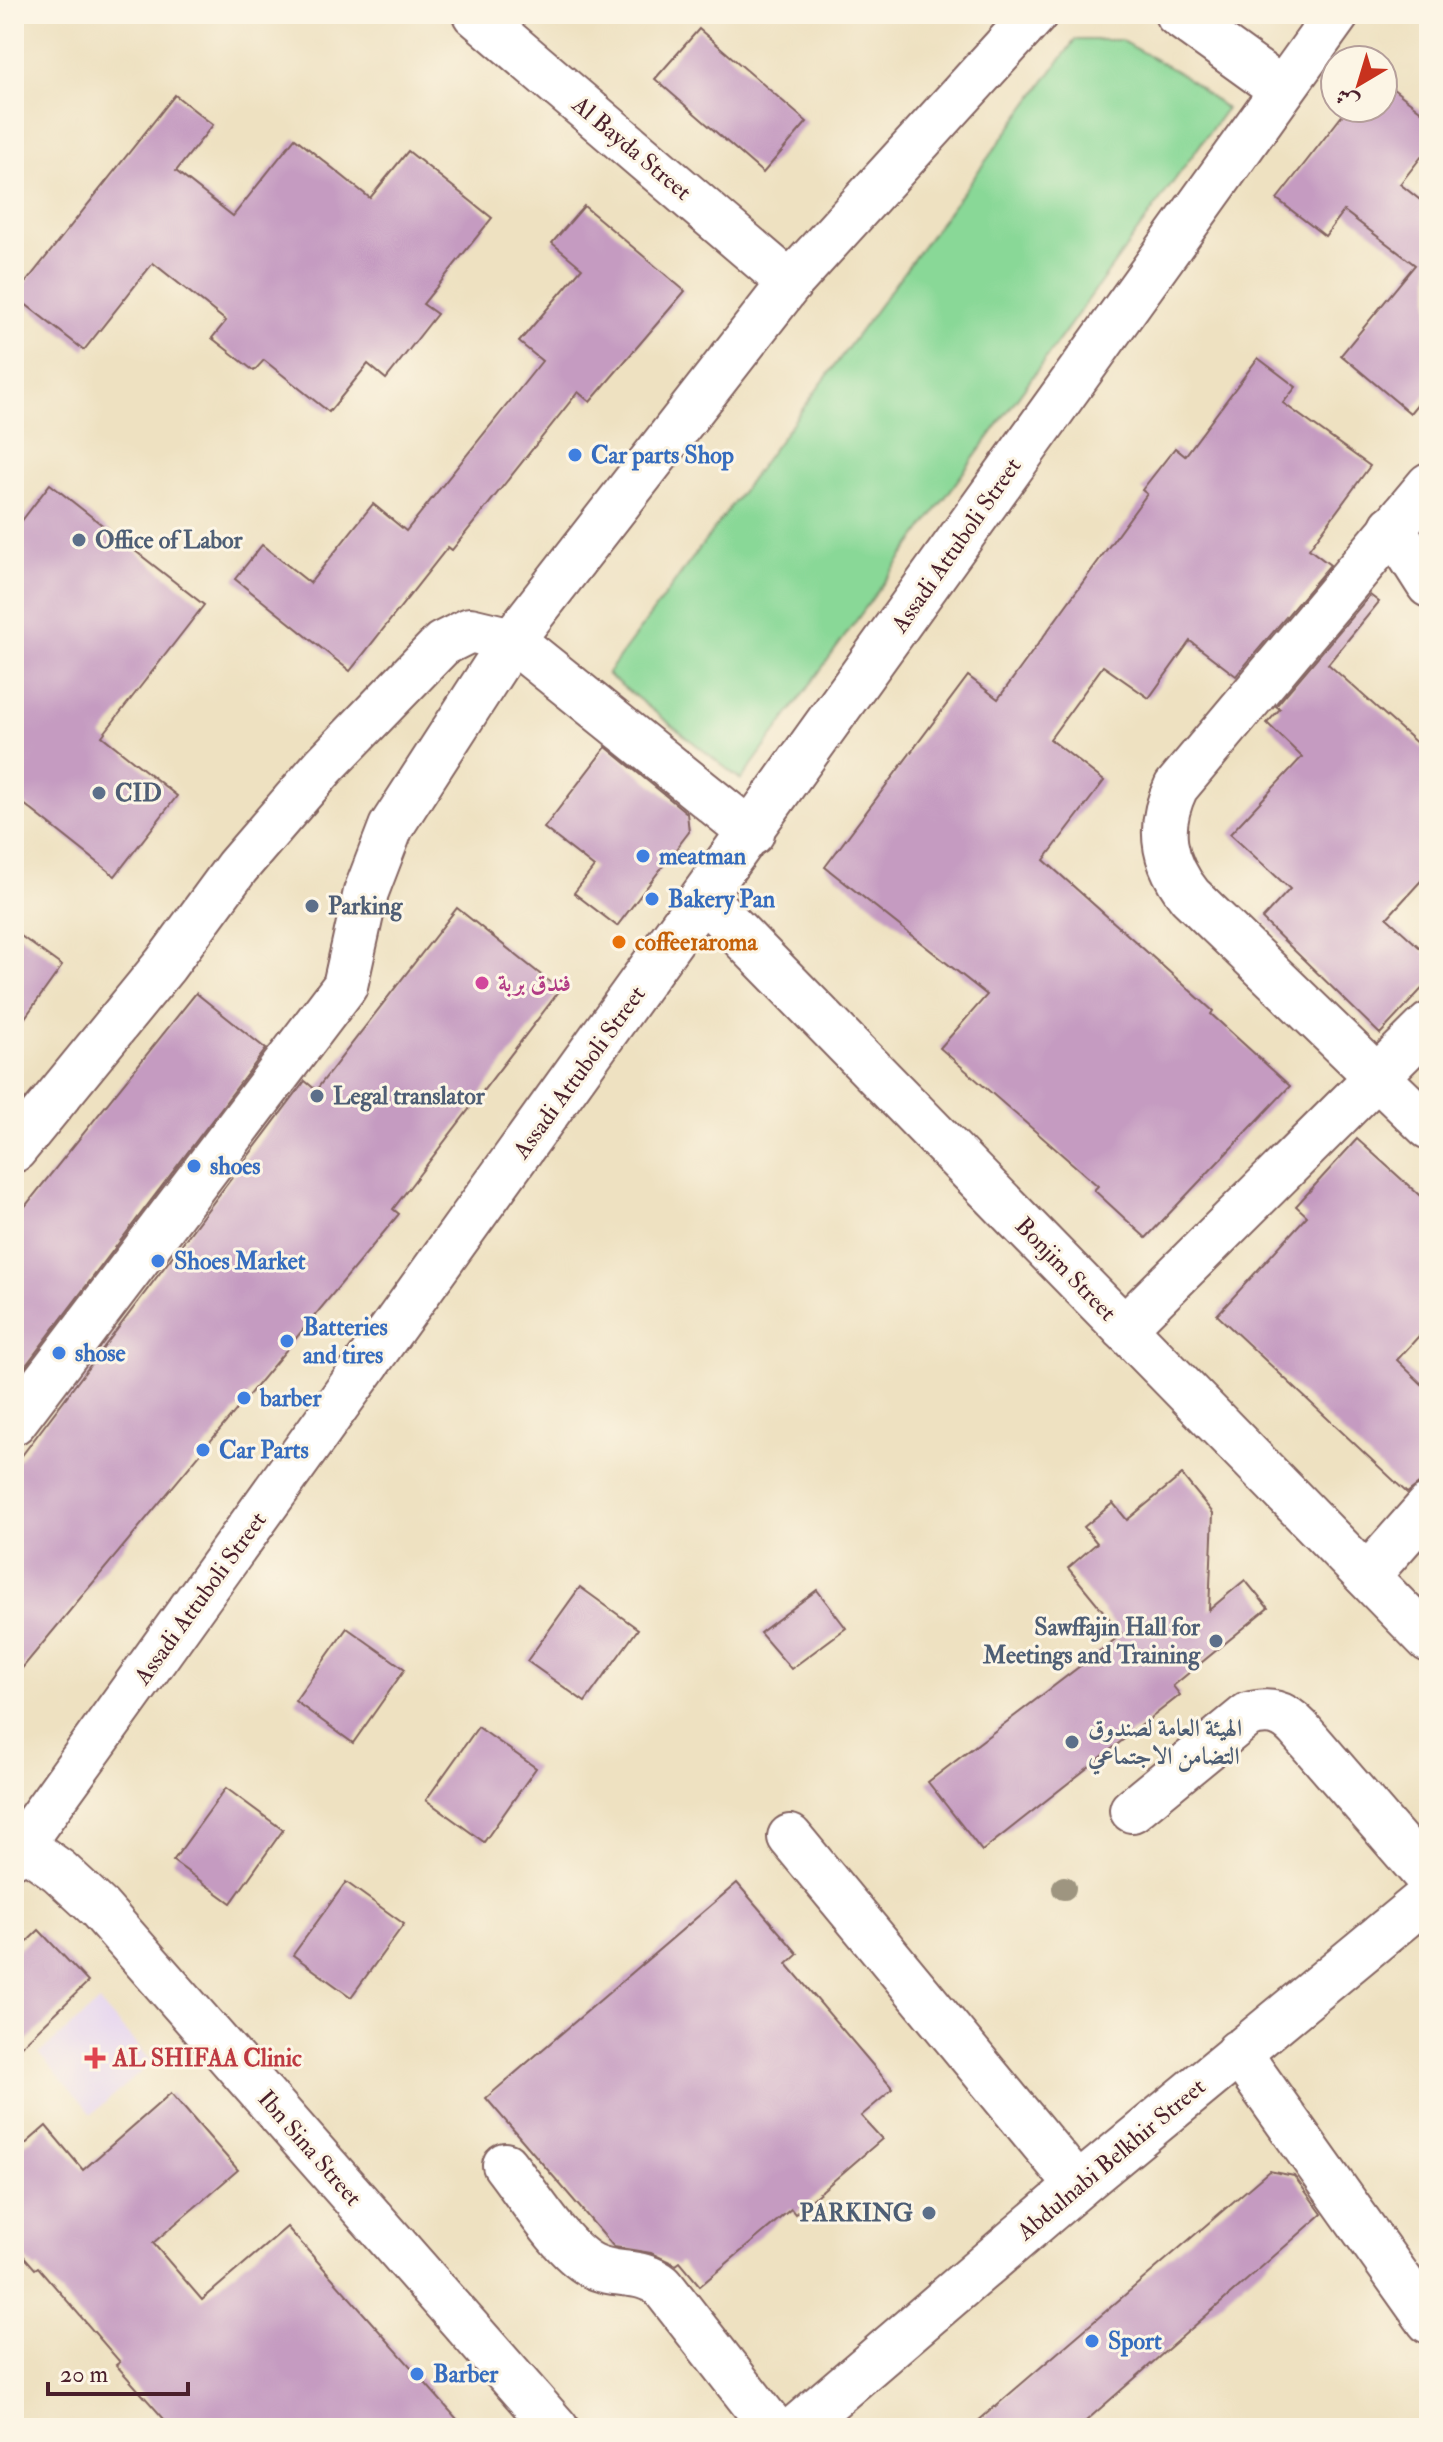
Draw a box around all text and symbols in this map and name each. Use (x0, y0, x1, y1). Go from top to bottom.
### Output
north arrow (1319, 44, 1399, 124)
text: ش (1330, 81, 1365, 117)
street label: Al Bayda Street (565, 89, 698, 208)
place label: Car parts Shop (591, 440, 734, 471)
marker: Car parts Shop (566, 446, 584, 464)
street label: Assadi Attuboli Street (884, 452, 1028, 640)
place label: Office of Labor (95, 525, 244, 556)
marker: Office of Labor (70, 531, 88, 549)
place label: CID (115, 778, 162, 809)
marker: CID (90, 784, 108, 802)
place label: meatman (659, 841, 747, 872)
marker: meatman (634, 847, 652, 865)
place label: Bakery Pan (668, 884, 776, 915)
marker: Bakery Pan (643, 890, 661, 908)
place label: Parking (328, 891, 403, 922)
marker: Parking (303, 897, 321, 915)
place label: coffee1aroma (635, 927, 758, 958)
marker: coffee1aroma (610, 933, 628, 951)
place label: فندق بربة (498, 968, 571, 999)
marker: فندق بربة (473, 974, 491, 992)
street label: Assadi Attuboli Street (506, 979, 653, 1166)
place label: Legal translator (333, 1081, 486, 1112)
marker: Legal translator (308, 1087, 326, 1105)
place label: shoes (210, 1151, 261, 1182)
marker: shoes (185, 1157, 203, 1175)
street label: Bonjim Street (1008, 1211, 1123, 1328)
place label: Shoes Market (174, 1246, 306, 1277)
marker: Shoes Market (149, 1252, 167, 1270)
place label: Batteries and tires (303, 1312, 388, 1371)
marker: Batteries and tires (278, 1332, 296, 1350)
place label: shose (75, 1338, 126, 1369)
marker: shose (50, 1344, 68, 1362)
place label: barber (259, 1383, 322, 1414)
marker: barber (235, 1389, 253, 1407)
place label: Car Parts (219, 1435, 309, 1466)
marker: Car Parts (194, 1441, 212, 1459)
street label: Assadi Attuboli Street (127, 1505, 274, 1692)
place label: Sawffajin Hall for Meetings and Training (982, 1612, 1201, 1671)
marker: Sawffajin Hall for Meetings and Training (1207, 1632, 1225, 1650)
place label: الهيئة العامة لصندوق التضامن الاجتماعي (1087, 1713, 1242, 1775)
marker: الهيئة العامة لصندوق التضامن الاجتماعي (1063, 1733, 1081, 1751)
place label: AL SHIFAA Clinic (112, 2043, 302, 2074)
marker: AL SHIFAA Clinic (84, 2047, 106, 2069)
street label: Abdulnabi Belkhir Street (1010, 2071, 1212, 2248)
street label: Ibn Sina Street (251, 2084, 369, 2213)
place label: PARKING (799, 2198, 913, 2229)
marker: PARKING (920, 2204, 938, 2222)
place label: Sport (1108, 2326, 1162, 2357)
marker: Sport (1083, 2332, 1101, 2350)
scale bar (48, 2346, 188, 2396)
text: 20 m (60, 2359, 109, 2390)
place label: Barber (433, 2359, 499, 2390)
marker: Barber (408, 2365, 426, 2383)

